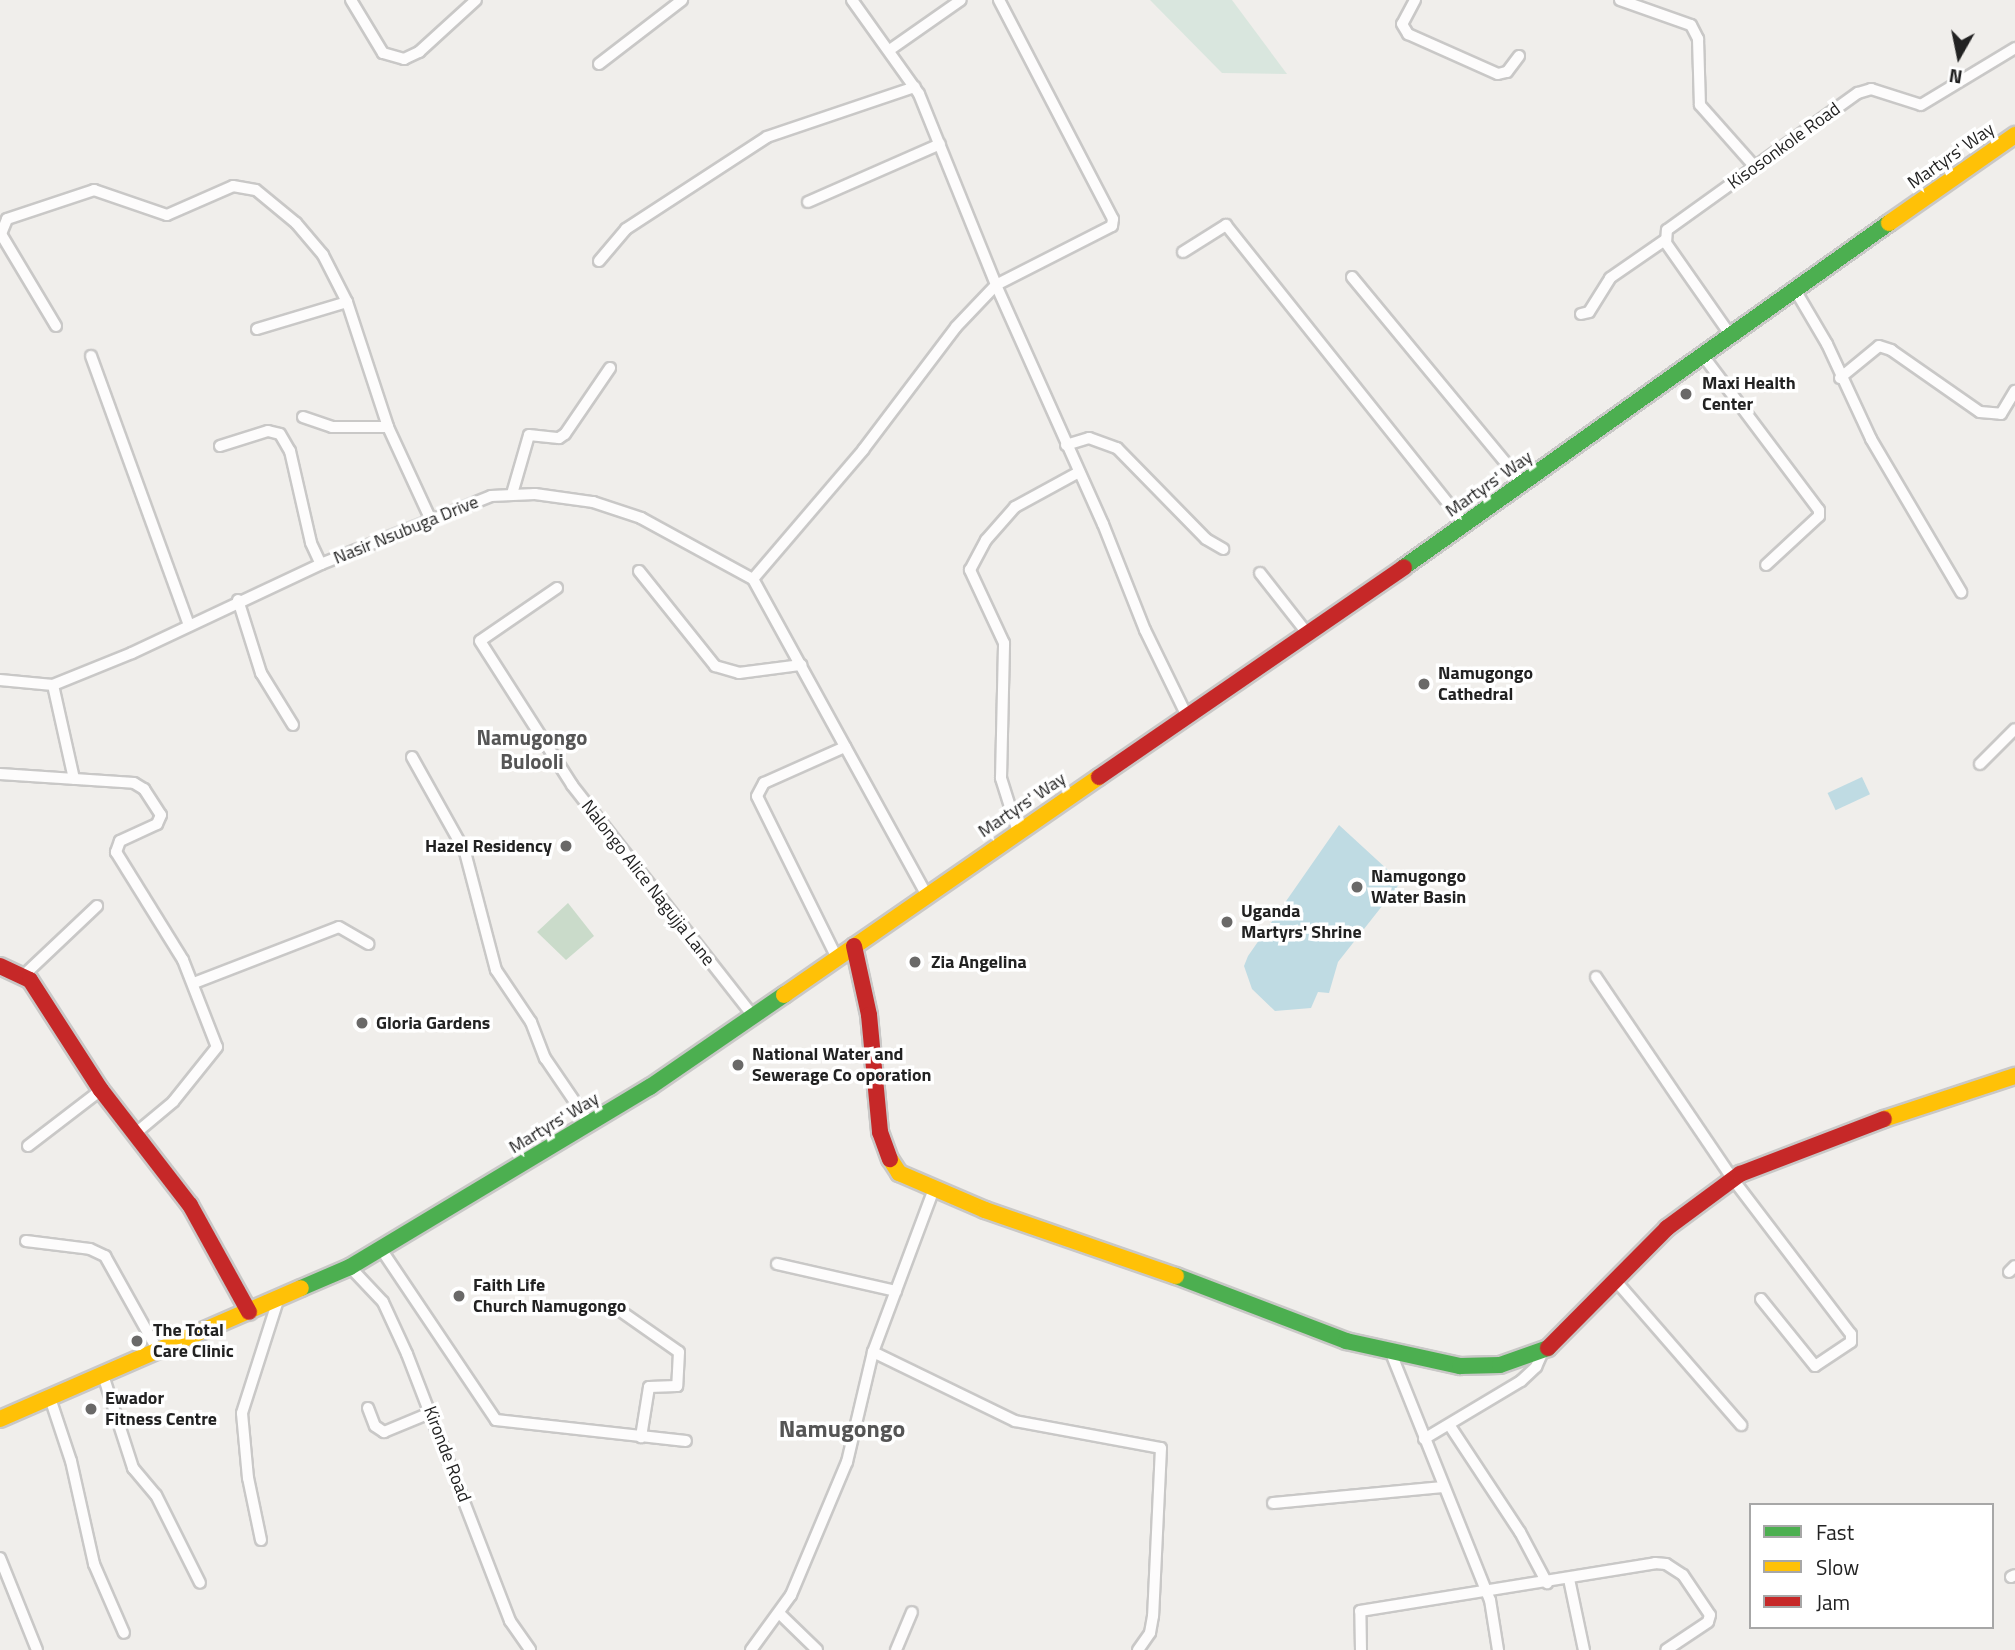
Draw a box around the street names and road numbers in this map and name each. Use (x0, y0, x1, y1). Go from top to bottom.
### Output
street label: Kisosonkole Road (1724, 98, 1844, 194)
street label: Martyrs' Way (1903, 118, 1999, 194)
street label: Martyrs' Way (1441, 446, 1537, 522)
street label: Nasir Nsubuga Drive (330, 491, 482, 569)
street label: Martyrs' Way (974, 768, 1070, 842)
street label: Nalongo Alice Nagujja Lane (577, 796, 719, 970)
street label: Martyrs' Way (505, 1088, 603, 1158)
street label: Kironde Road (419, 1403, 475, 1505)

